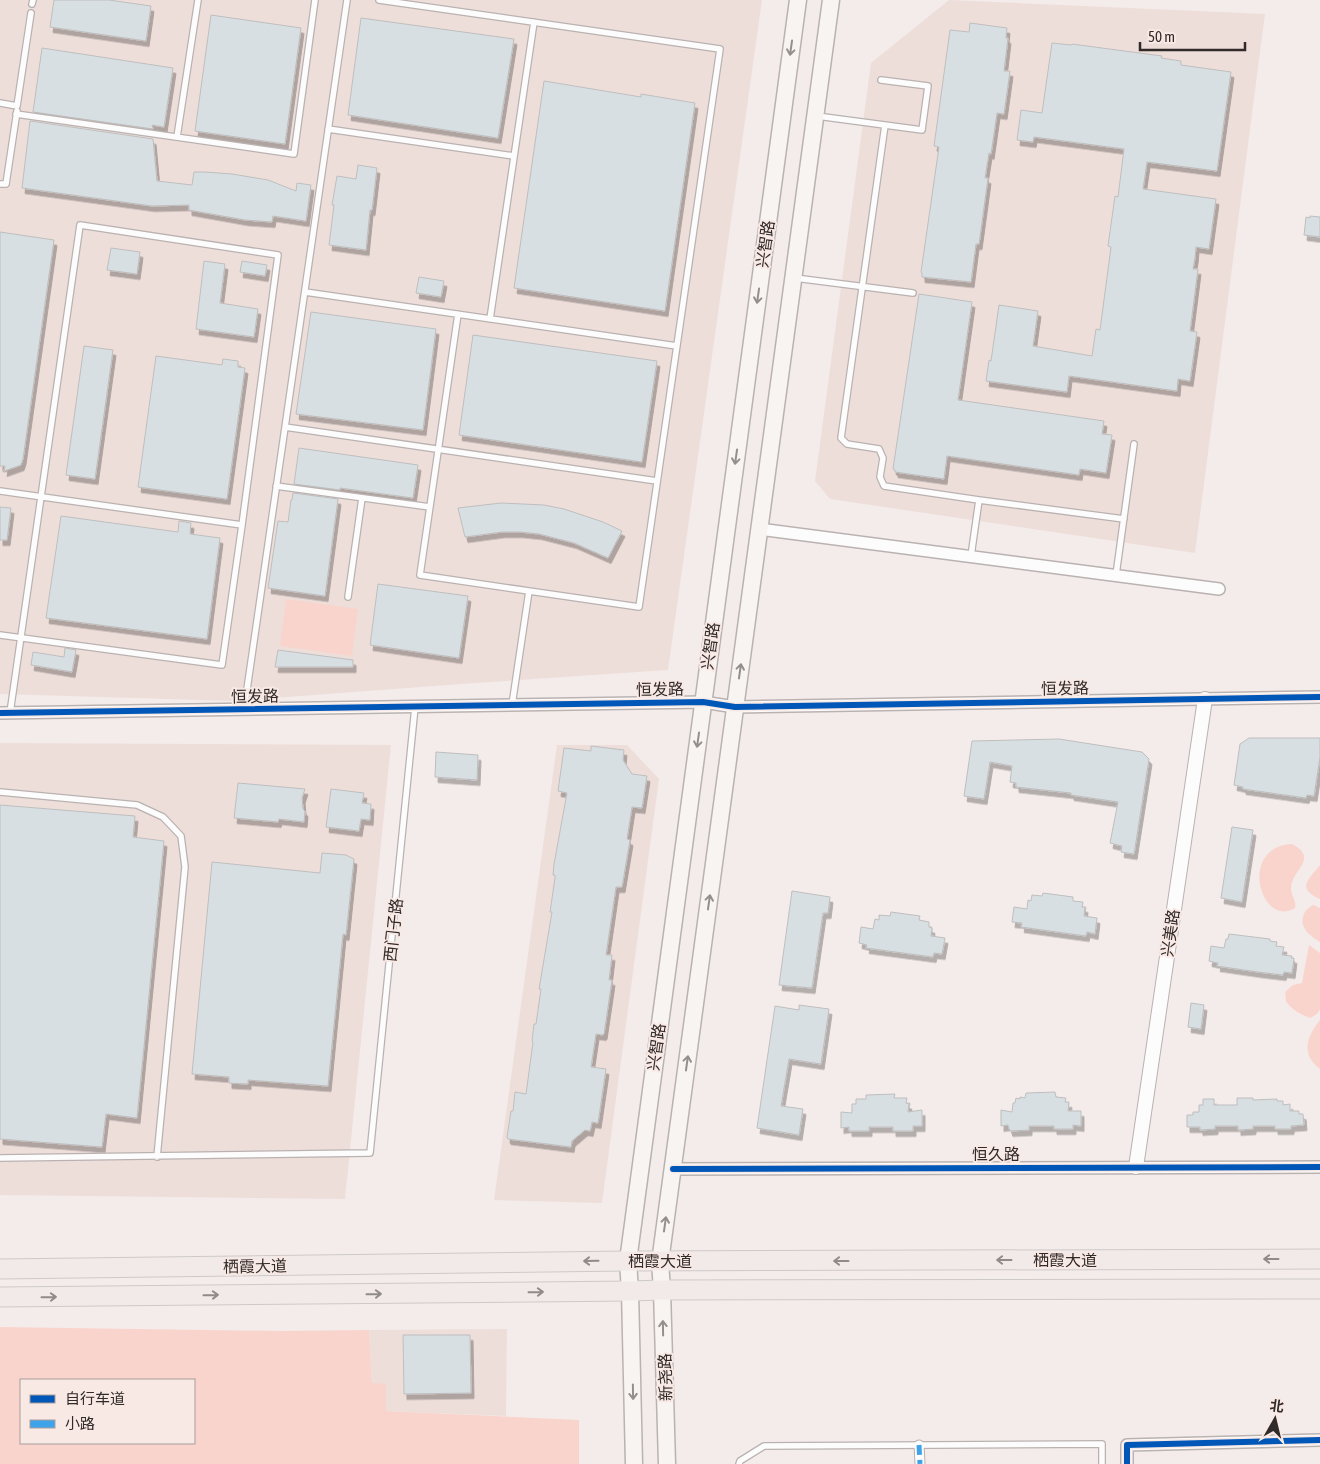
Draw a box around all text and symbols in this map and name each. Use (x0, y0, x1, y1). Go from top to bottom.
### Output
scale bar (1140, 20, 1245, 52)
text: 50 m (1148, 28, 1175, 45)
one-way arrow (786, 40, 796, 56)
street label: 兴智路 (753, 219, 777, 269)
one-way arrow (753, 288, 763, 304)
one-way arrow (731, 449, 741, 465)
street label: 兴智路 (698, 621, 722, 671)
one-way arrow (735, 664, 745, 680)
street label: 恒发路 (1041, 679, 1089, 697)
street label: 恒发路 (636, 680, 684, 698)
street label: 恒发路 (231, 687, 279, 705)
one-way arrow (693, 731, 703, 747)
one-way arrow (704, 894, 714, 910)
street label: 西门子路 (381, 897, 405, 963)
street label: 兴美路 (1158, 908, 1182, 958)
street label: 兴智路 (644, 1022, 668, 1072)
one-way arrow (682, 1055, 692, 1071)
street label: 恒久路 (972, 1145, 1020, 1163)
one-way arrow (660, 1216, 670, 1232)
street label: 栖霞大道 (1033, 1251, 1097, 1269)
street label: 栖霞大道 (628, 1252, 692, 1270)
one-way arrow (1264, 1254, 1280, 1264)
one-way arrow (996, 1255, 1012, 1265)
street label: 栖霞大道 (223, 1256, 287, 1276)
one-way arrow (584, 1256, 600, 1266)
one-way arrow (834, 1256, 850, 1266)
one-way arrow (528, 1287, 544, 1297)
one-way arrow (365, 1289, 381, 1299)
one-way arrow (202, 1290, 219, 1300)
one-way arrow (40, 1292, 56, 1302)
one-way arrow (659, 1320, 668, 1336)
street label: 新尧路 (656, 1353, 674, 1401)
legend (20, 1379, 195, 1444)
one-way arrow (628, 1384, 637, 1400)
text: 自行车道 (65, 1390, 125, 1407)
north arrow (1250, 1394, 1300, 1444)
text: 北 (1269, 1397, 1285, 1415)
text: 小路 (65, 1415, 95, 1432)

